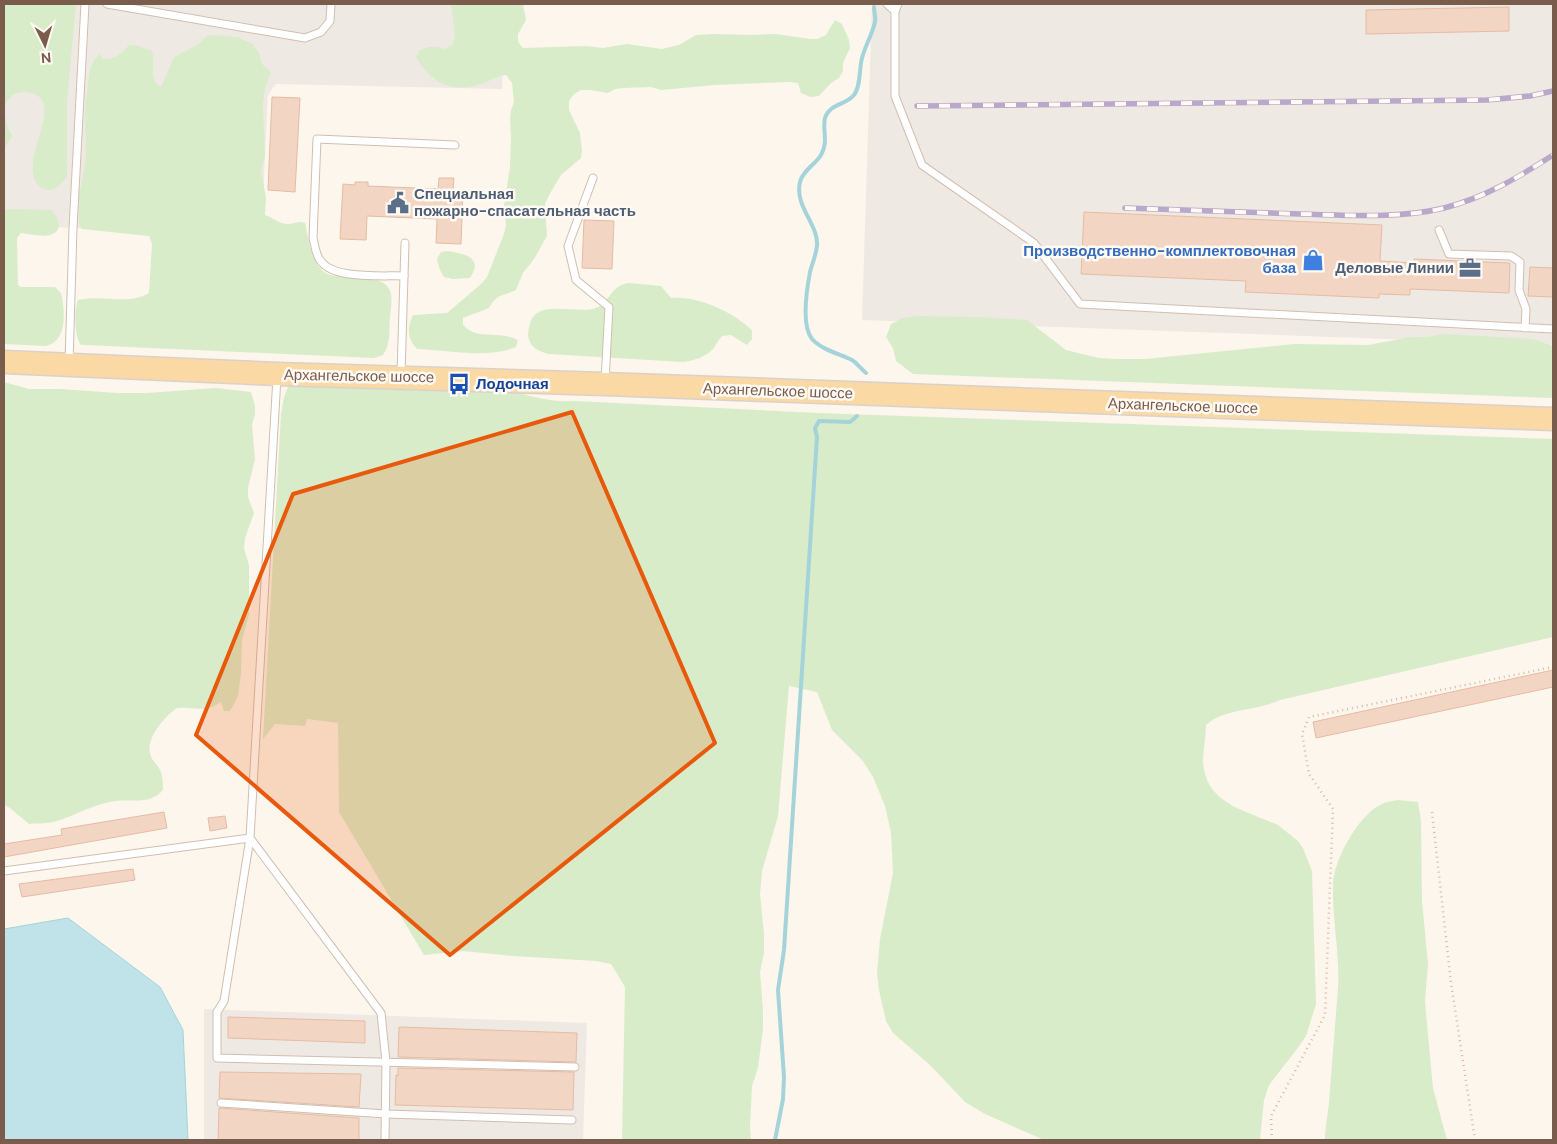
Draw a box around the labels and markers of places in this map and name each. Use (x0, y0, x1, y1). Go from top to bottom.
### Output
place label: Специальная пожарно-спасательная часть (414, 184, 636, 221)
public building icon: Специальная пожарно-спасательная часть (385, 190, 411, 216)
place label: Производственно-комплектовочная база (1023, 241, 1297, 278)
shop icon: Производственно-комплектовочная база (1300, 247, 1326, 273)
office icon: Деловые Линии (1457, 255, 1483, 281)
place label: Деловые Линии (1335, 258, 1454, 278)
bus stop icon: Лодочная (446, 371, 472, 397)
place label: Лодочная (476, 374, 549, 394)

